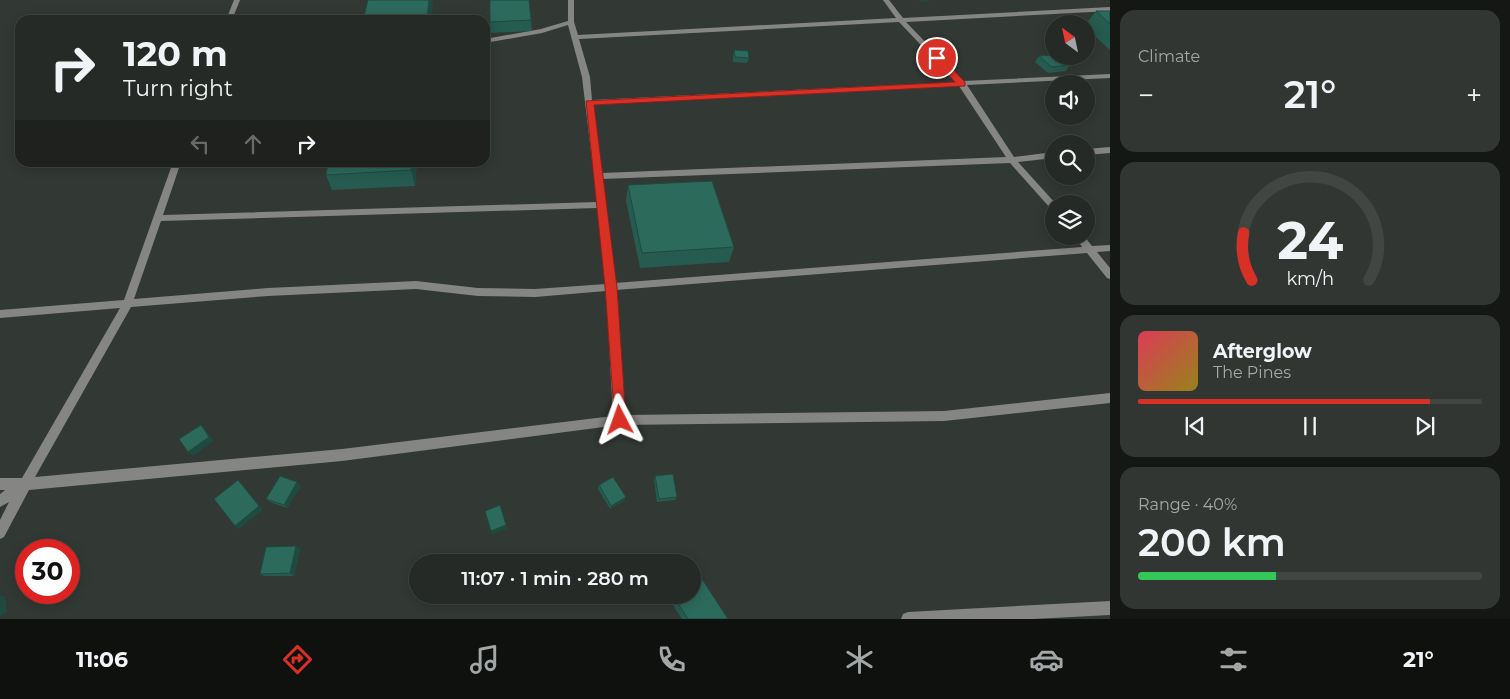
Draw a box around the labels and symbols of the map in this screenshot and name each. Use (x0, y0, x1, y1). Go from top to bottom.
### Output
north arrow (1045, 15, 1095, 65)
pin (916, 37, 958, 79)
position arrow (593, 393, 645, 445)
speed limit sign: 30 (15, 539, 80, 604)

